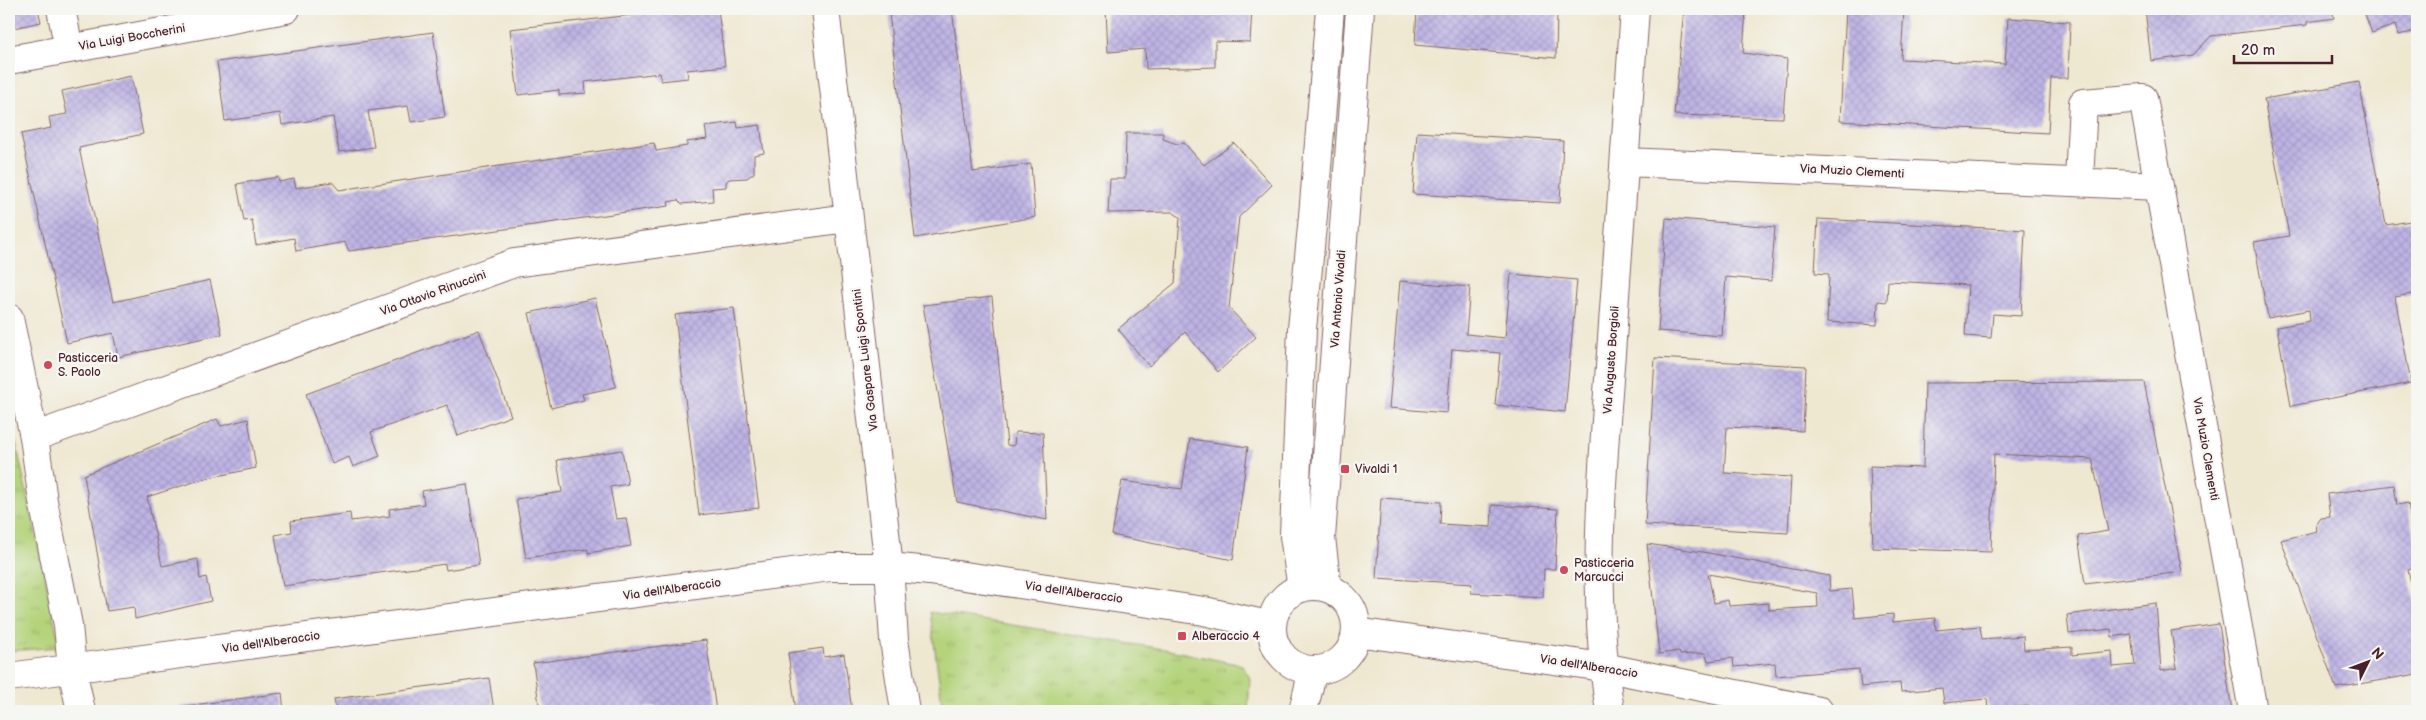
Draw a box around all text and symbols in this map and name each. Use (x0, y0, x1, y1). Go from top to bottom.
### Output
street label: Via Luigi Boccherini (78, 21, 187, 54)
scale bar (2234, 32, 2331, 64)
text: 20 m (2241, 41, 2275, 60)
street label: Via Muzio Clementi (1799, 161, 1905, 182)
street label: Via Antonio Vivaldi (1328, 249, 1349, 349)
street label: Via Ottavio Rinuccini (378, 267, 488, 320)
street label: Via Gaspare Luigi Spontini (849, 288, 882, 432)
street label: Via Augusto Borgioli (1600, 305, 1623, 415)
place label: Pasticceria S. Paolo (58, 351, 118, 380)
marker: Pasticceria S. Paolo (42, 359, 54, 371)
street label: Via Muzio Clementi (2189, 396, 2222, 502)
place label: Vivaldi 1 (1355, 462, 1397, 477)
marker: Vivaldi 1 (1339, 463, 1351, 475)
place label: Pasticceria Marcucci (1574, 556, 1634, 585)
marker: Pasticceria Marcucci (1558, 564, 1570, 576)
street label: Via dell'Alberaccio (622, 575, 722, 604)
street label: Via dell'Alberaccio (1024, 578, 1124, 607)
street label: Via dell'Alberaccio (221, 628, 321, 657)
place label: Alberaccio 4 (1192, 629, 1260, 644)
marker: Alberaccio 4 (1176, 630, 1188, 642)
north arrow (2344, 638, 2394, 688)
text: N (2367, 644, 2387, 663)
street label: Via dell'Alberaccio (1539, 651, 1639, 682)

